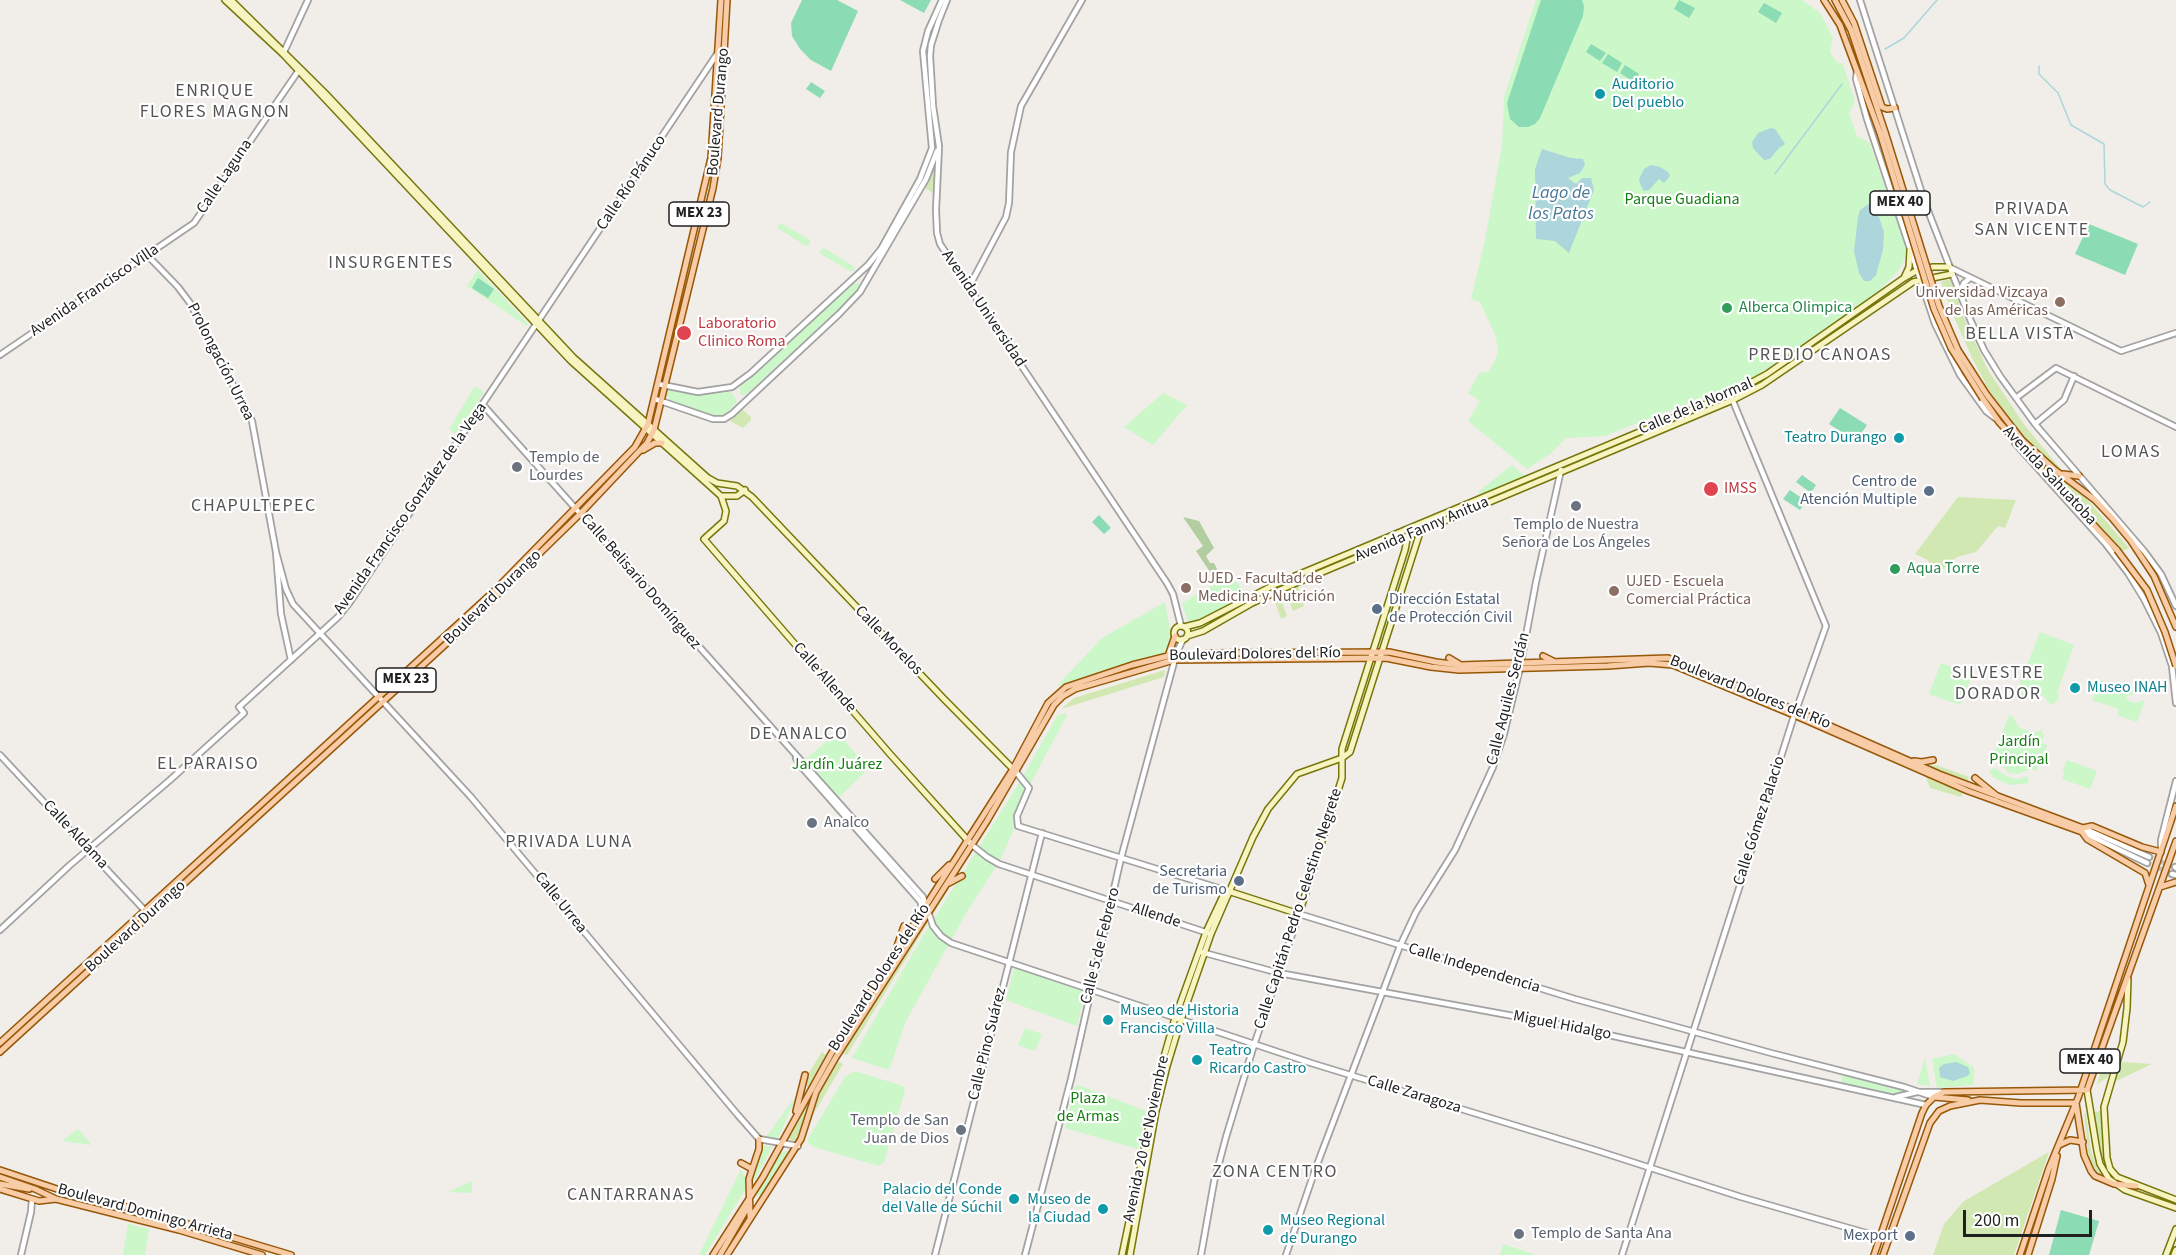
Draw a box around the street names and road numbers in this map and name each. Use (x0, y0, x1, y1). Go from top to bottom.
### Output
street label: Boulevard Durango (704, 47, 734, 177)
street label: Calle Río Pánuco (593, 132, 671, 234)
street label: Calle Laguna (193, 136, 257, 218)
road number: MEX 40 (1870, 191, 1930, 215)
road number: MEX 23 (669, 202, 729, 226)
street label: Avenida Francisco Villa (27, 241, 163, 341)
street label: Avenida Universidad (937, 247, 1029, 371)
street label: Prolongación Urrea (182, 300, 258, 424)
street label: Calle de la Normal (1636, 374, 1756, 440)
street label: Avenida Francisco González de la Vega (330, 399, 492, 619)
street label: Avenida Sahuatoba (1998, 422, 2100, 530)
street label: Avenida Fanny Anitua (1352, 493, 1492, 567)
street label: Calle Belisario Domínguez (576, 510, 704, 654)
street label: Boulevard Durango (440, 546, 546, 650)
street label: Calle Morelos (850, 602, 926, 680)
street label: Calle Aquiles Serdán (1483, 631, 1535, 767)
street label: Calle Allende (788, 639, 860, 717)
street label: Boulevard Dolores del Río (1169, 644, 1341, 666)
street label: Boulevard Dolores del Río (1667, 652, 1833, 734)
road number: MEX 23 (376, 668, 436, 692)
street label: Calle Gómez Palacio (1730, 754, 1790, 888)
street label: Calle Capitán Pedro Celestino Negrete (1251, 786, 1347, 1032)
street label: Calle Aldama (38, 796, 112, 874)
street label: Calle Urrea (529, 868, 591, 938)
street label: Boulevard Durango (82, 877, 190, 977)
street label: Calle 5 de Febrero (1077, 886, 1125, 1006)
street label: Allende (1129, 899, 1183, 933)
street label: Boulevard Dolores del Río (825, 901, 935, 1055)
street label: Calle Independencia (1406, 940, 1542, 998)
street label: Calle Pino Suárez (965, 986, 1011, 1102)
street label: Miguel Hidalgo (1511, 1007, 1613, 1045)
road number: MEX 40 (2060, 1049, 2120, 1073)
street label: Avenida 20 de Noviembre (1120, 1054, 1174, 1224)
street label: Calle Zaragoza (1365, 1072, 1463, 1118)
street label: Boulevard Domingo Arrieta (55, 1180, 235, 1246)

